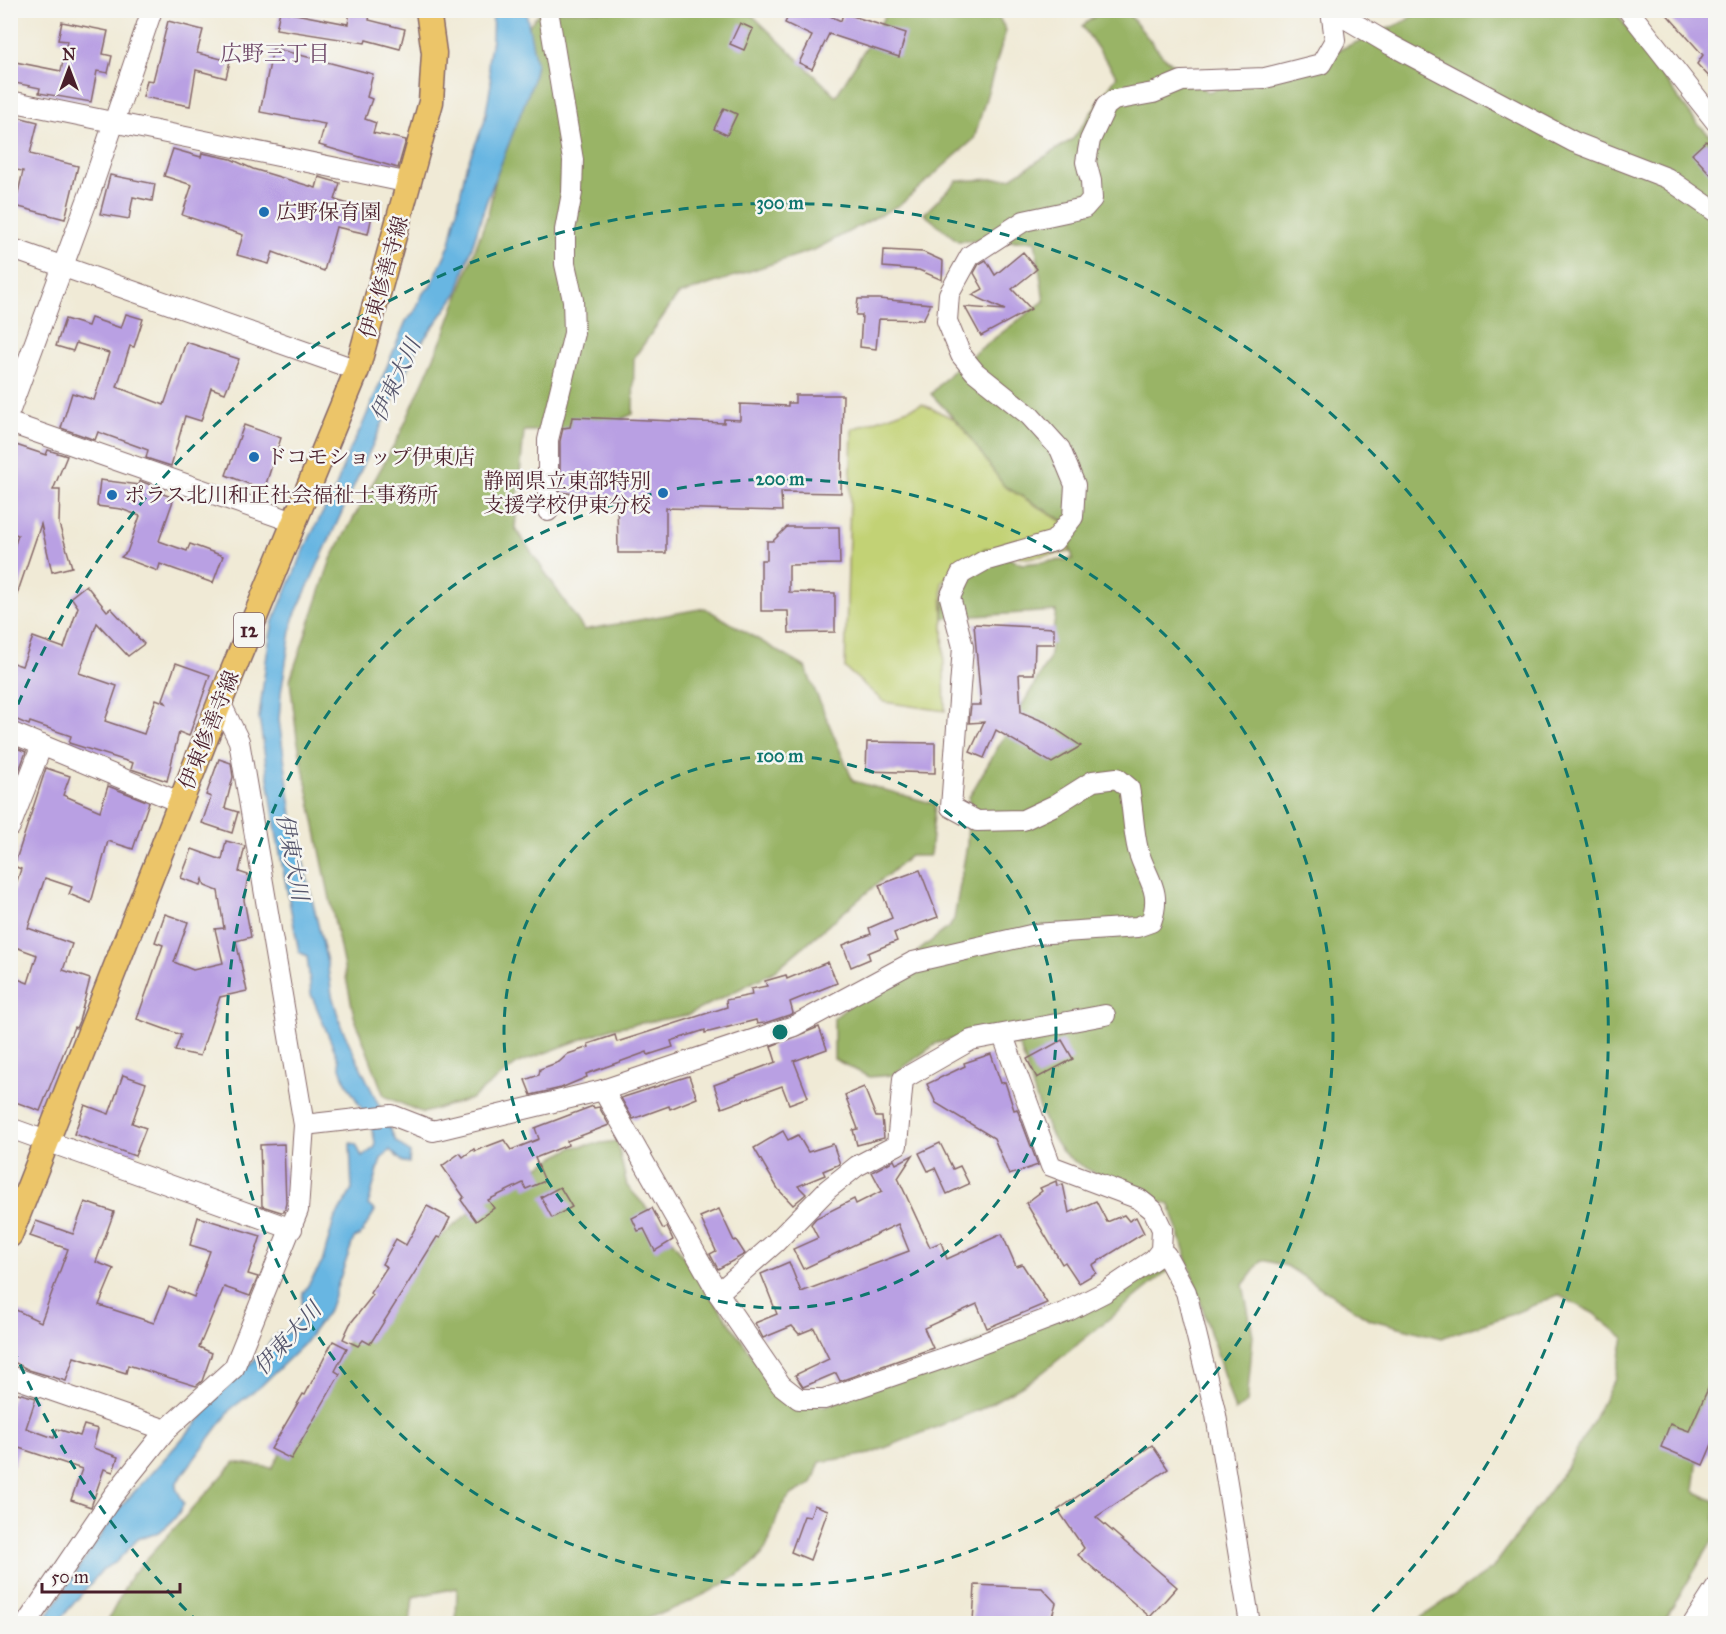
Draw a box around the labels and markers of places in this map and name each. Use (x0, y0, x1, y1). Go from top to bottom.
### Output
place label: 広野保育園 (276, 199, 381, 225)
marker: 広野保育園 (257, 205, 271, 219)
place label: ドコモショップ伊東店 (266, 444, 475, 470)
marker: ドコモショップ伊東店 (247, 450, 261, 464)
place label: 静岡県立東部特別 支援学校伊東分校 (483, 468, 651, 518)
place label: ポラス北川和正社会福祉士事務所 (124, 482, 438, 508)
marker: 静岡県立東部特別 支援学校伊東分校 (656, 486, 670, 500)
marker: ポラス北川和正社会福祉士事務所 (105, 488, 119, 502)
centre of rings (770, 1022, 790, 1042)

